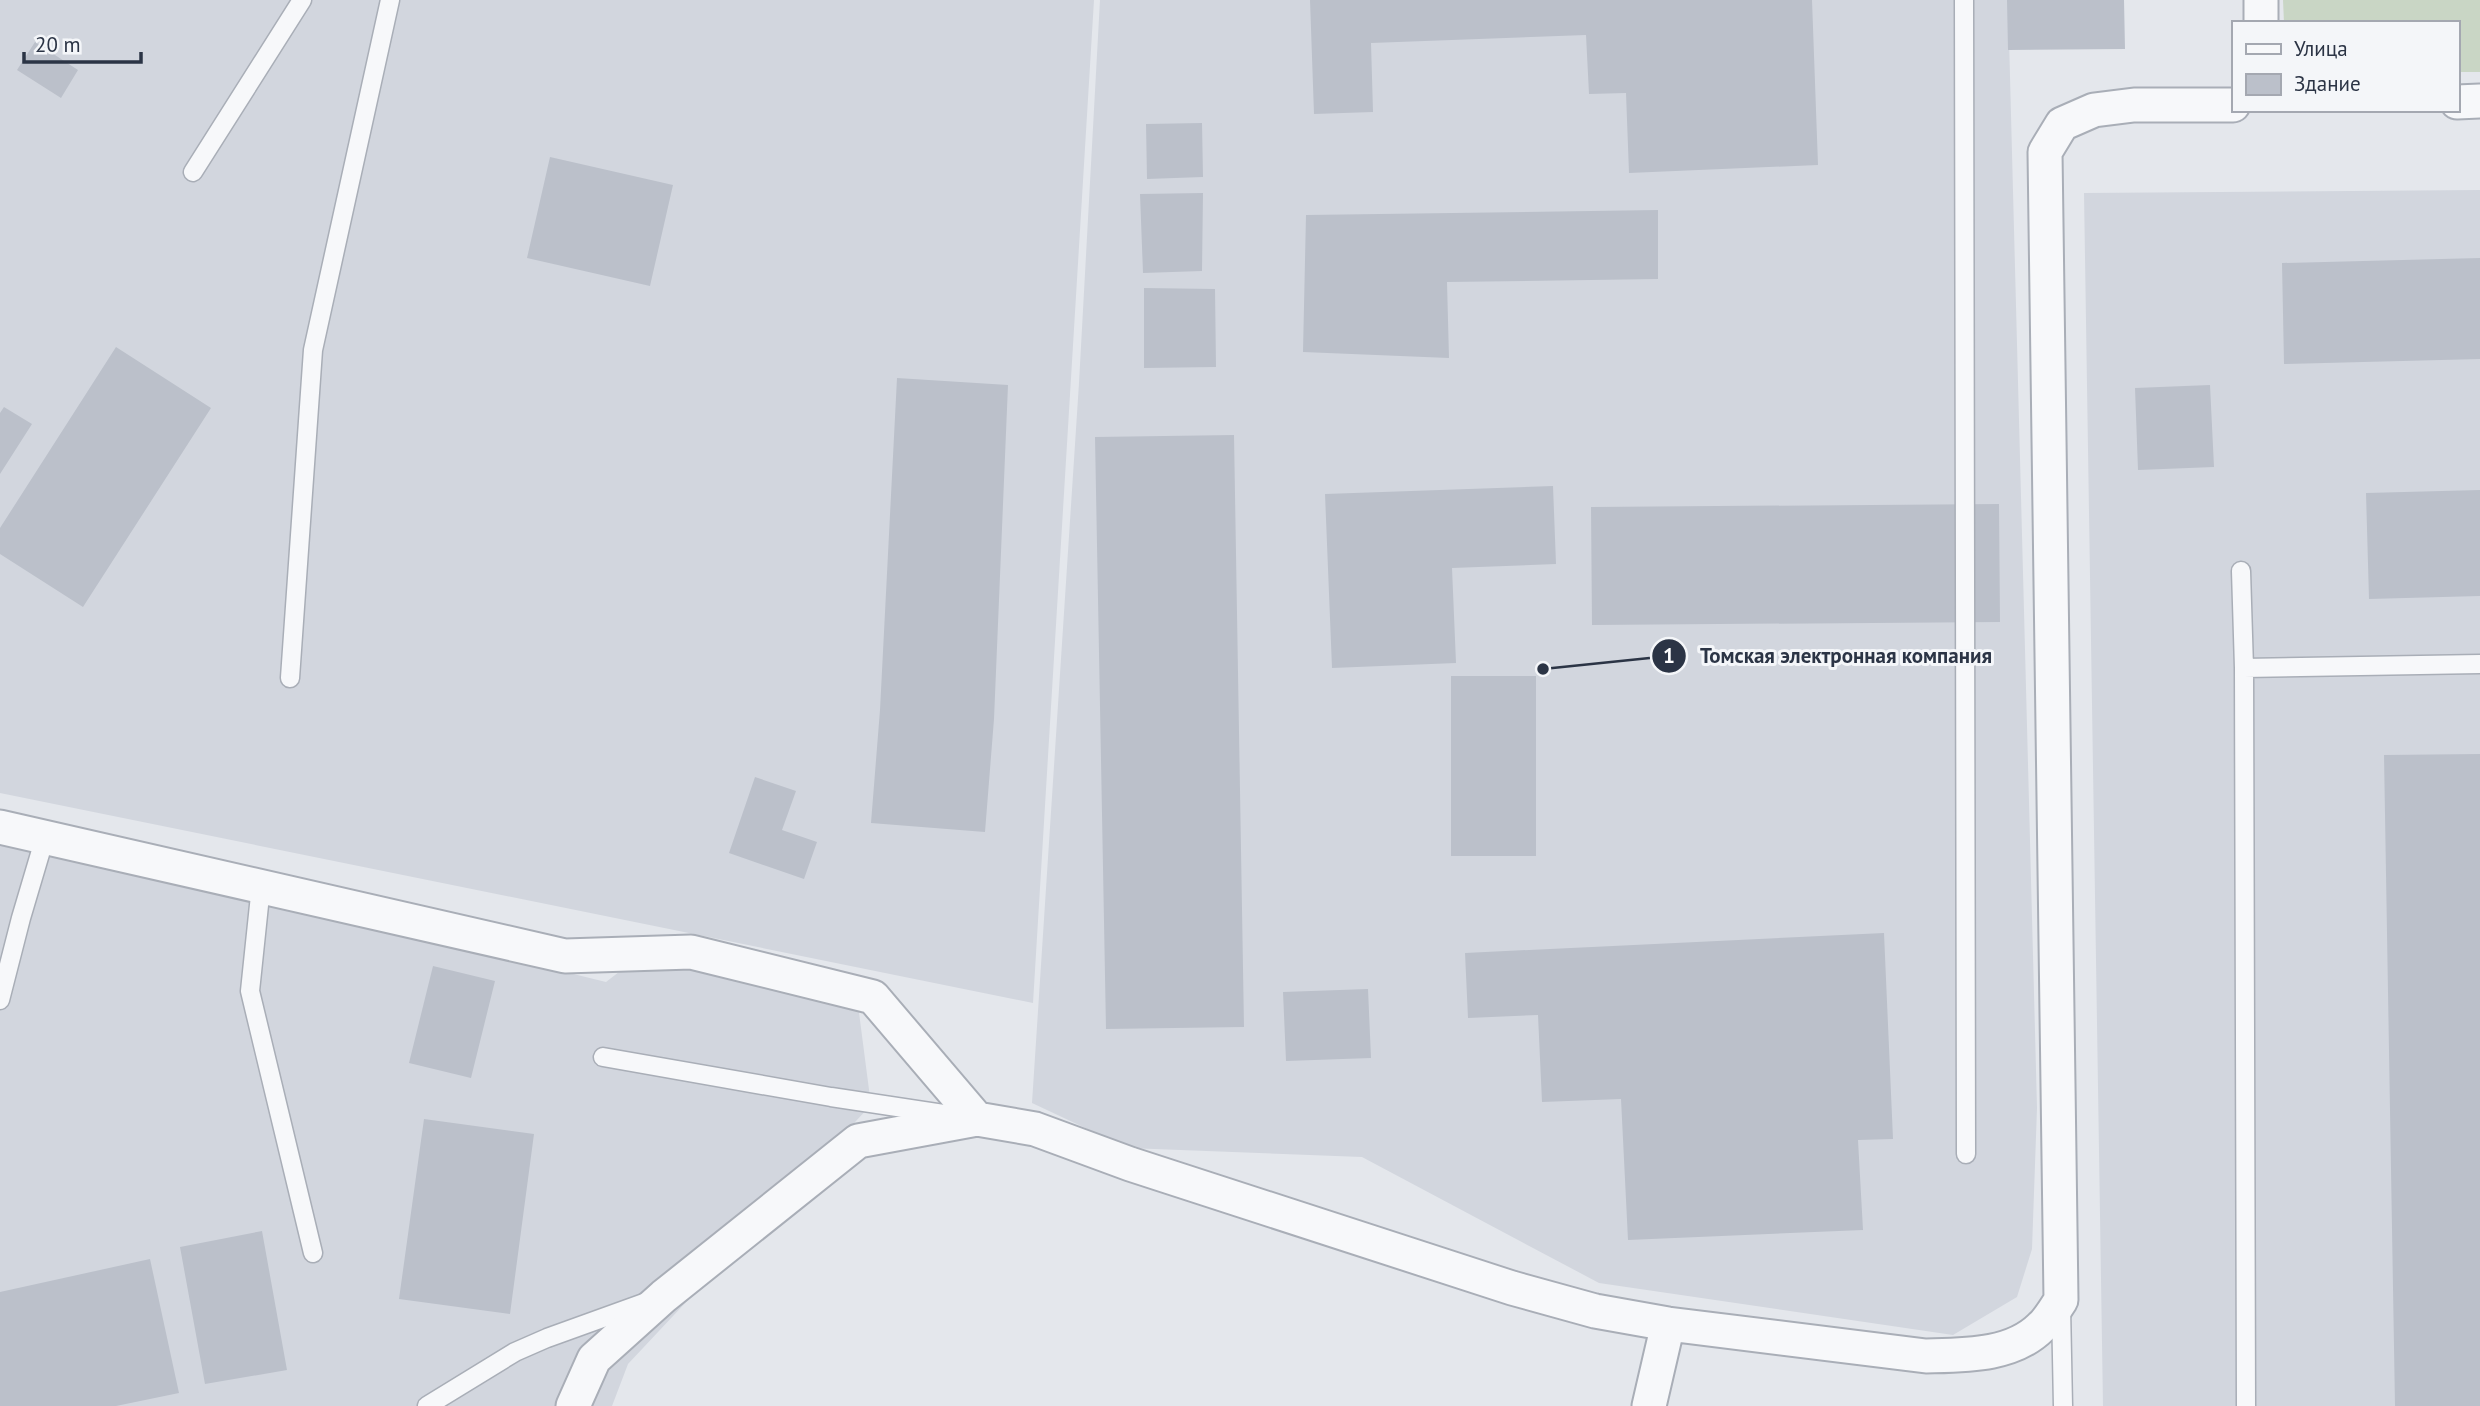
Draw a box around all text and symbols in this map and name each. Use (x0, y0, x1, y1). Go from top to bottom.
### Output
scale bar (24, 21, 142, 65)
legend (2232, 21, 2459, 112)
text: 20 m (35, 31, 81, 58)
text: Улица (2294, 35, 2348, 62)
text: Здание (2294, 70, 2361, 97)
callout: Томская электронная компания (1652, 635, 2006, 677)
text: 1 (1663, 642, 1675, 669)
text: Томская электронная компания (1700, 642, 1992, 669)

